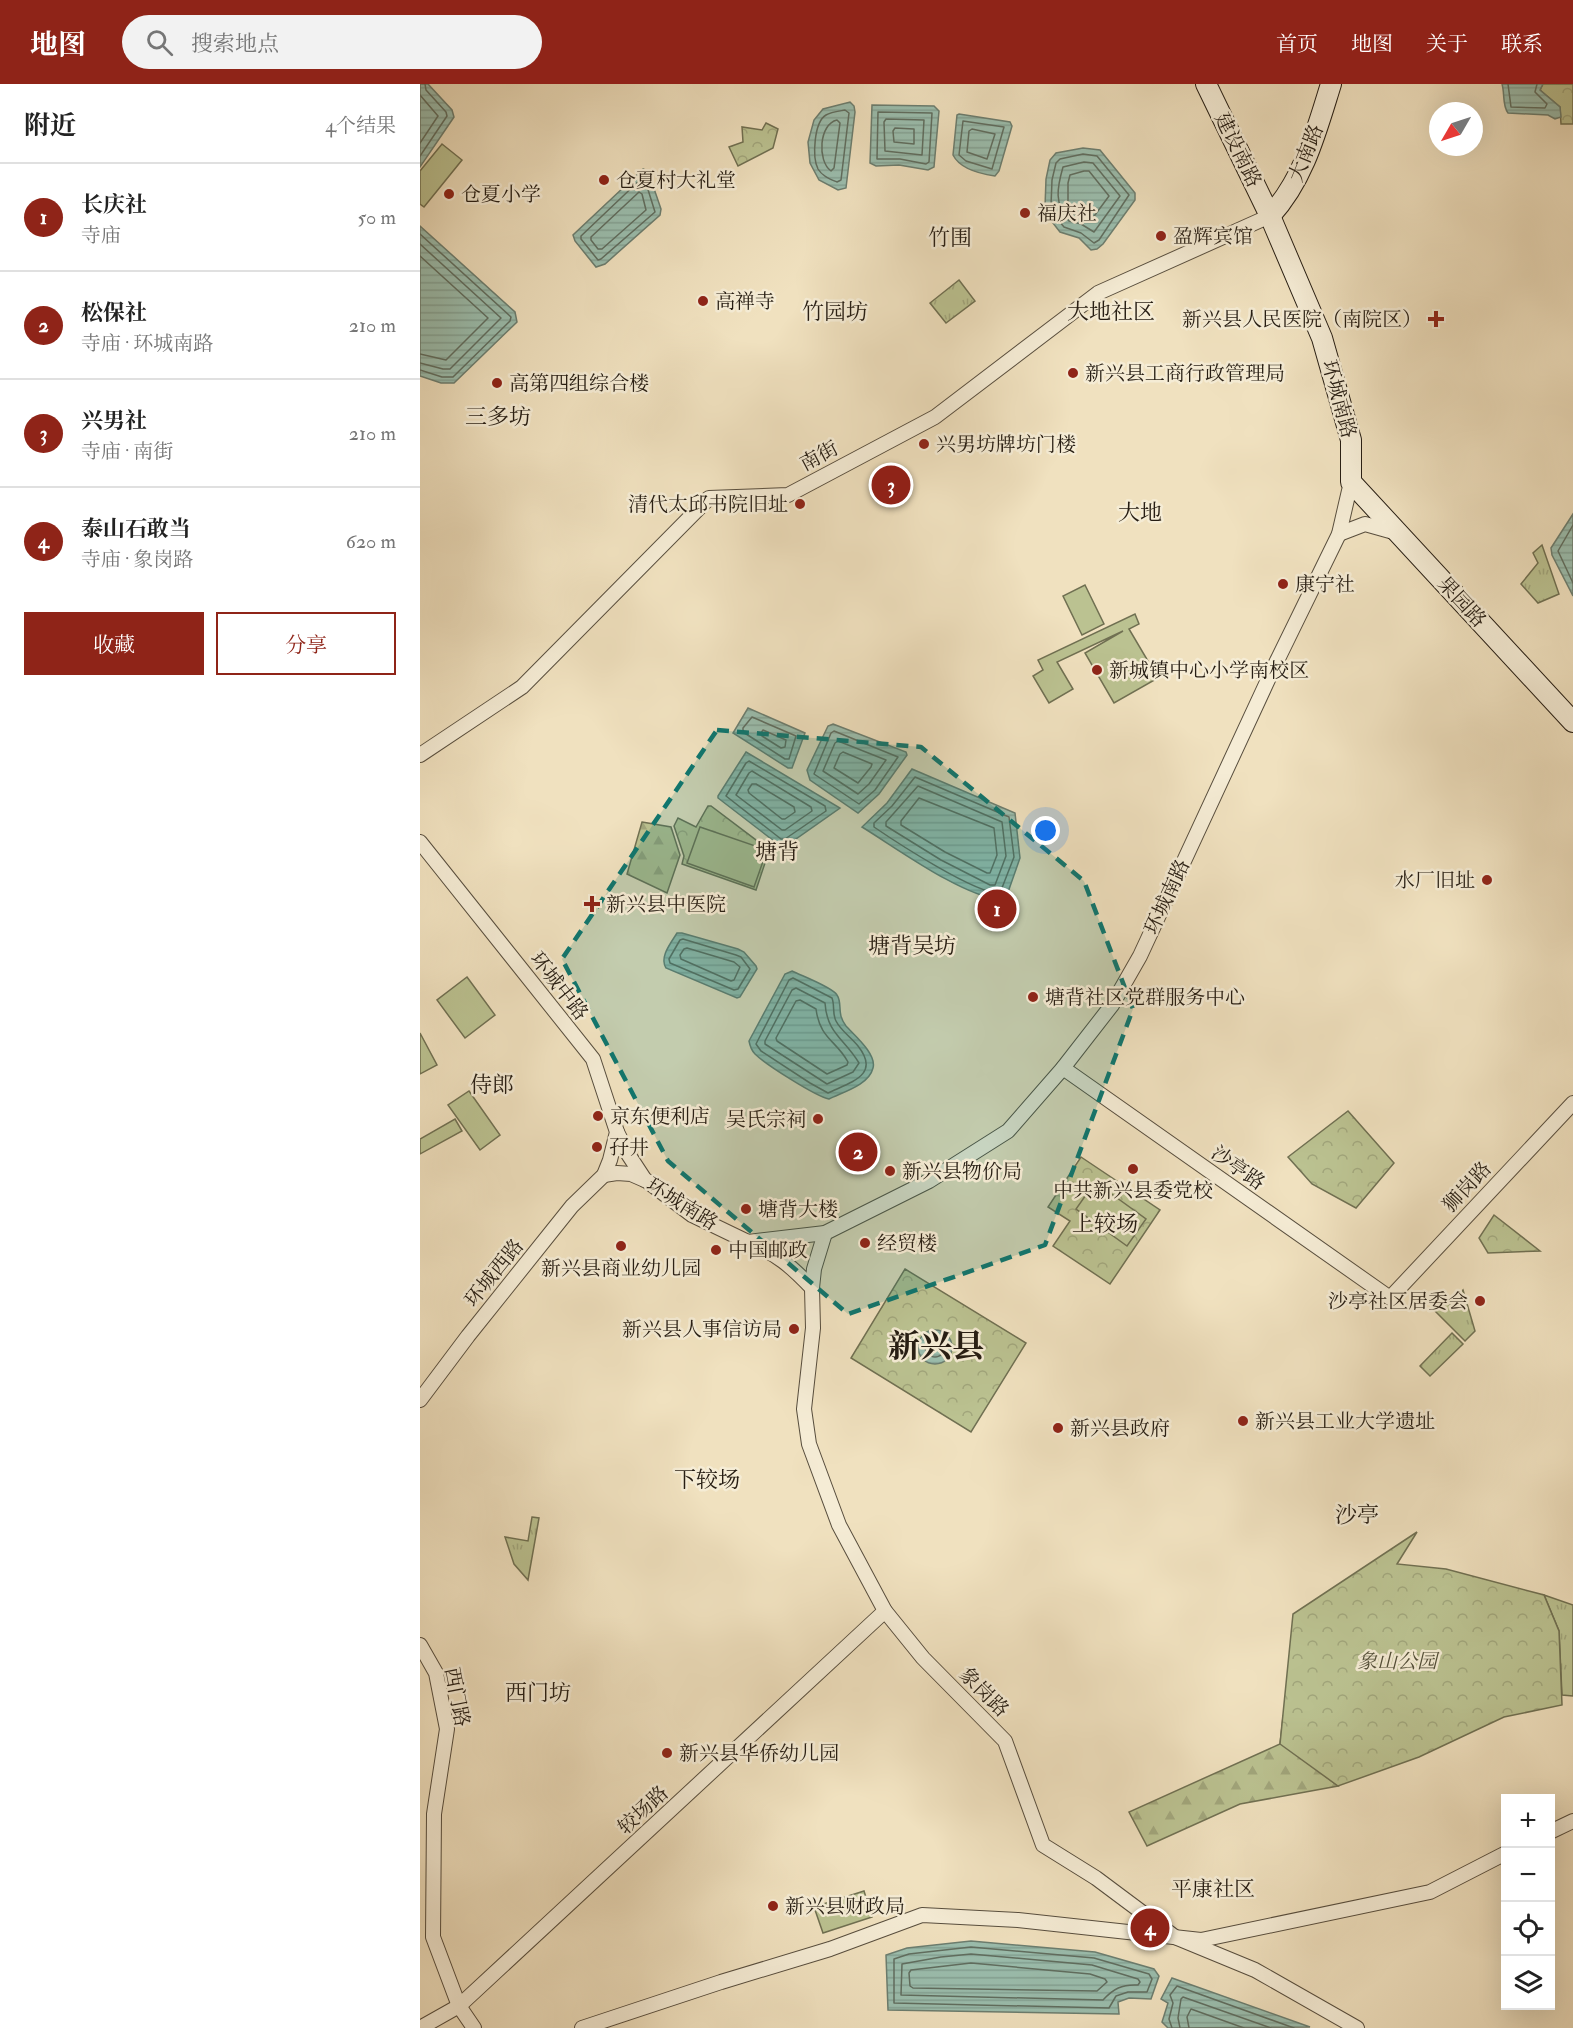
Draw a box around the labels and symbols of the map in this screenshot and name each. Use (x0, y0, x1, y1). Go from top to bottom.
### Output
north arrow (1429, 102, 1483, 156)
street label: 建设南路 (1209, 109, 1267, 191)
street label: 大南路 (1283, 121, 1329, 185)
place label: 仓夏村大礼堂 (616, 168, 736, 193)
marker: 仓夏村大礼堂 (597, 173, 611, 187)
place label: 仓夏小学 (461, 182, 541, 207)
marker: 仓夏小学 (442, 187, 456, 201)
place label: 福庆社 (1037, 201, 1097, 226)
marker: 福庆社 (1018, 206, 1032, 220)
district label: 竹围 (928, 224, 972, 252)
place label: 盈辉宾馆 (1173, 224, 1253, 249)
marker: 盈辉宾馆 (1154, 229, 1168, 243)
place label: 高禅寺 (715, 289, 775, 314)
marker: 高禅寺 (696, 294, 710, 308)
district label: 竹园坊 (802, 298, 868, 326)
district label: 大地社区 (1067, 298, 1155, 326)
place label: 新兴县人民医院（南院区） (1182, 307, 1422, 332)
marker: 新兴县人民医院（南院区） (1427, 310, 1445, 328)
street label: 环城南路 (1317, 357, 1361, 441)
place label: 新兴县工商行政管理局 (1085, 361, 1285, 386)
marker: 新兴县工商行政管理局 (1066, 366, 1080, 380)
place label: 高第四组综合楼 (509, 371, 649, 396)
marker: 高第四组综合楼 (490, 376, 504, 390)
district label: 三多坊 (465, 403, 531, 431)
place label: 兴男坊牌坊门楼 (936, 432, 1076, 457)
street label: 南街 (795, 436, 843, 476)
marker: 兴男坊牌坊门楼 (917, 437, 931, 451)
pin: 3 (872, 462, 910, 508)
place label: 清代太邱书院旧址 (628, 492, 788, 517)
marker: 清代太邱书院旧址 (793, 497, 807, 511)
district label: 大地 (1118, 499, 1162, 527)
place label: 康宁社 (1295, 572, 1355, 597)
street label: 果园路 (1432, 572, 1492, 632)
marker: 康宁社 (1276, 577, 1290, 591)
place label: 新城镇中心小学南校区 (1109, 658, 1309, 683)
marker: 新城镇中心小学南校区 (1090, 663, 1104, 677)
your location (1031, 816, 1060, 845)
district label: 塘背 (755, 838, 799, 866)
street label: 环城南路 (1139, 855, 1195, 939)
place label: 水厂旧址 (1395, 868, 1475, 893)
marker: 水厂旧址 (1480, 873, 1494, 887)
pin: 1 (978, 886, 1016, 932)
place label: 新兴县中医院 (606, 892, 726, 917)
marker: 新兴县中医院 (583, 895, 601, 913)
district label: 塘背吴坊 (868, 932, 956, 960)
street label: 环城中路 (525, 947, 593, 1025)
place label: 塘背社区党群服务中心 (1045, 985, 1245, 1010)
marker: 塘背社区党群服务中心 (1026, 990, 1040, 1004)
district label: 侍郎 (470, 1071, 514, 1099)
place label: 京东便利店 (610, 1104, 710, 1129)
place label: 吴氏宗祠 (726, 1107, 806, 1132)
marker: 京东便利店 (591, 1109, 605, 1123)
marker: 吴氏宗祠 (811, 1112, 825, 1126)
pin: 2 (838, 1130, 878, 1174)
place label: 孖井 (609, 1135, 649, 1160)
marker: 孖井 (590, 1140, 604, 1154)
street label: 沙亭路 (1206, 1141, 1270, 1195)
street label: 狮岗路 (1437, 1157, 1497, 1217)
place label: 新兴县物价局 (902, 1159, 1022, 1184)
marker: 中共新兴县委党校 (1126, 1162, 1140, 1176)
marker: 新兴县物价局 (883, 1164, 897, 1178)
street label: 环城南路 (641, 1172, 723, 1236)
place label: 中共新兴县委党校 (1053, 1178, 1213, 1203)
place label: 塘背大楼 (758, 1197, 838, 1222)
marker: 塘背大楼 (739, 1202, 753, 1216)
district label: 上较场 (1072, 1210, 1138, 1238)
place label: 经贸楼 (877, 1231, 937, 1256)
street label: 环城西路 (459, 1234, 529, 1312)
marker: 经贸楼 (858, 1236, 872, 1250)
place label: 中国邮政 (728, 1238, 808, 1263)
marker: 新兴县商业幼儿园 (614, 1239, 628, 1253)
marker: 中国邮政 (709, 1243, 723, 1257)
place label: 新兴县商业幼儿园 (541, 1256, 701, 1281)
place label: 沙亭社区居委会 (1328, 1289, 1468, 1314)
marker: 沙亭社区居委会 (1473, 1294, 1487, 1308)
place label: 新兴县人事信访局 (622, 1317, 782, 1342)
marker: 新兴县人事信访局 (787, 1322, 801, 1336)
district label: 新兴县 (888, 1327, 984, 1367)
place label: 新兴县工业大学遗址 (1255, 1409, 1435, 1434)
marker: 新兴县工业大学遗址 (1236, 1414, 1250, 1428)
place label: 新兴县政府 (1070, 1416, 1170, 1441)
marker: 新兴县政府 (1051, 1421, 1065, 1435)
district label: 下较场 (674, 1466, 740, 1494)
district label: 沙亭 (1335, 1501, 1379, 1529)
park label: 象山公园 (1357, 1649, 1440, 1674)
street label: 象岗路 (954, 1662, 1014, 1722)
street label: 西门路 (439, 1665, 475, 1729)
district label: 西门坊 (505, 1679, 571, 1707)
place label: 新兴县华侨幼儿园 (679, 1741, 839, 1766)
marker: 新兴县华侨幼儿园 (660, 1746, 674, 1760)
street label: 较场路 (613, 1780, 673, 1840)
district label: 平康社区 (1171, 1876, 1255, 1903)
place label: 新兴县财政局 (785, 1894, 905, 1919)
marker: 新兴县财政局 (766, 1899, 780, 1913)
pin: 4 (1130, 1906, 1170, 1950)

